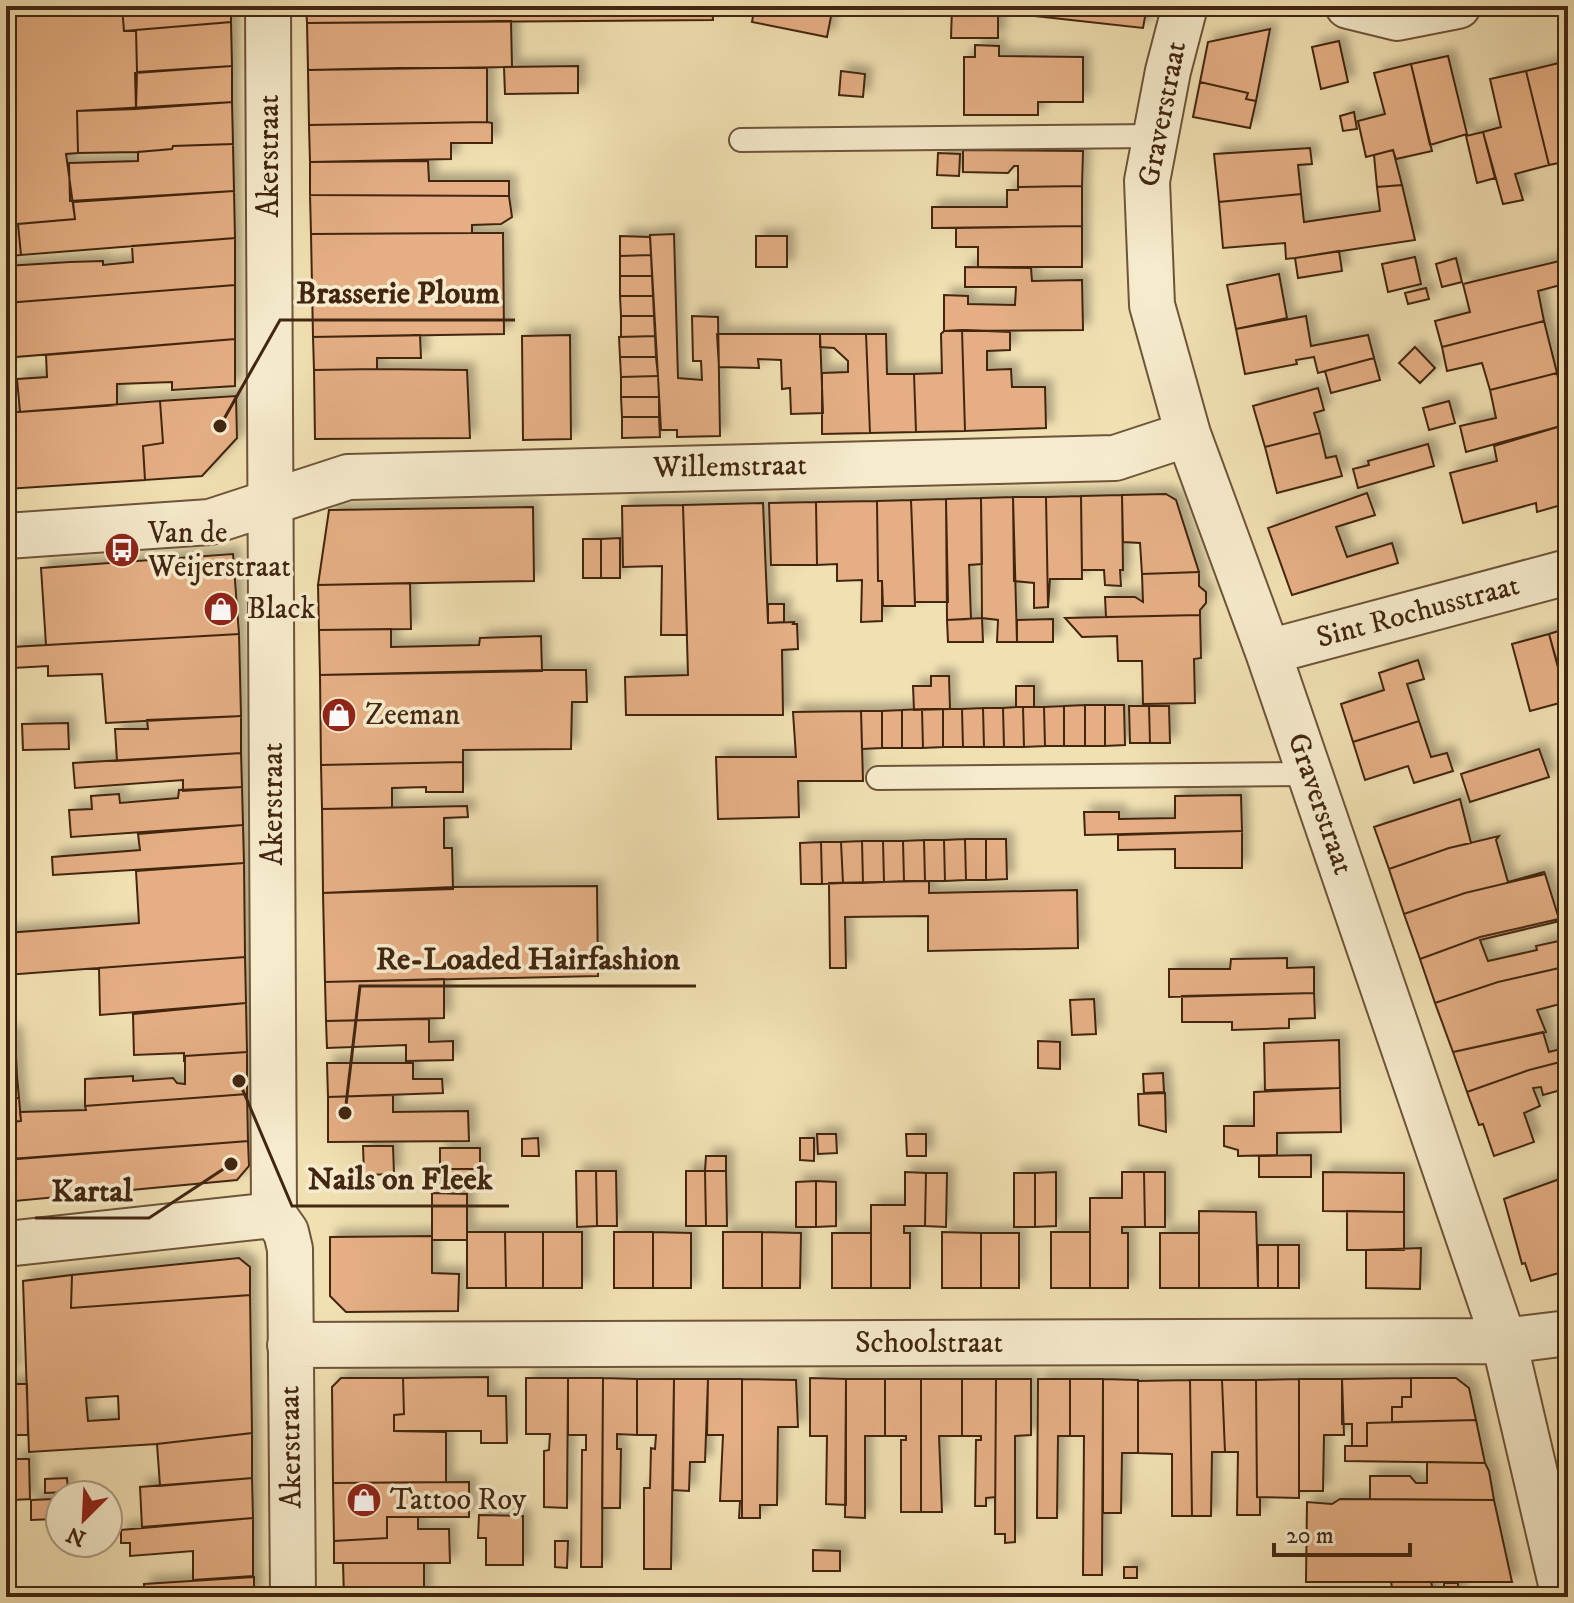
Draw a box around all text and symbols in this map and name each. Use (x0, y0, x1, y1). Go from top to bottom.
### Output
street label: Graverstraat (1131, 38, 1195, 190)
street label: Akerstraat (251, 94, 288, 218)
callout: Brasserie Ploum (280, 264, 515, 320)
text: Brasserie Ploum (296, 274, 500, 314)
street label: Willemstraat (652, 447, 807, 487)
place label: Van de Weijerstraat (147, 515, 291, 586)
bus stop icon: Van de Weijerstraat (103, 531, 141, 569)
street label: Sint Rochusstraat (1313, 567, 1523, 657)
shop icon: Black (202, 590, 240, 628)
place label: Black (247, 591, 316, 628)
shop icon: Zeeman (320, 696, 358, 734)
place label: Zeeman (365, 697, 460, 734)
street label: Graverstraat (1279, 728, 1361, 880)
street label: Akerstraat (255, 742, 292, 866)
callout: Re-Loaded Hairfashion (360, 930, 696, 986)
text: Re-Loaded Hairfashion (376, 940, 680, 980)
callout: Nails on Fleek (292, 1150, 509, 1206)
text: Nails on Fleek (307, 1160, 494, 1200)
callout: Kartal (35, 1162, 149, 1218)
text: Kartal (51, 1172, 133, 1212)
street label: Schoolstraat (855, 1325, 1003, 1362)
street label: Akerstraat (271, 1385, 311, 1509)
north arrow (44, 1479, 124, 1559)
shop icon: Tattoo Roy (345, 1481, 383, 1519)
place label: Tattoo Roy (390, 1482, 527, 1519)
scale bar (1274, 1507, 1410, 1557)
text: N (63, 1520, 90, 1552)
text: 20 m (1286, 1521, 1334, 1551)

